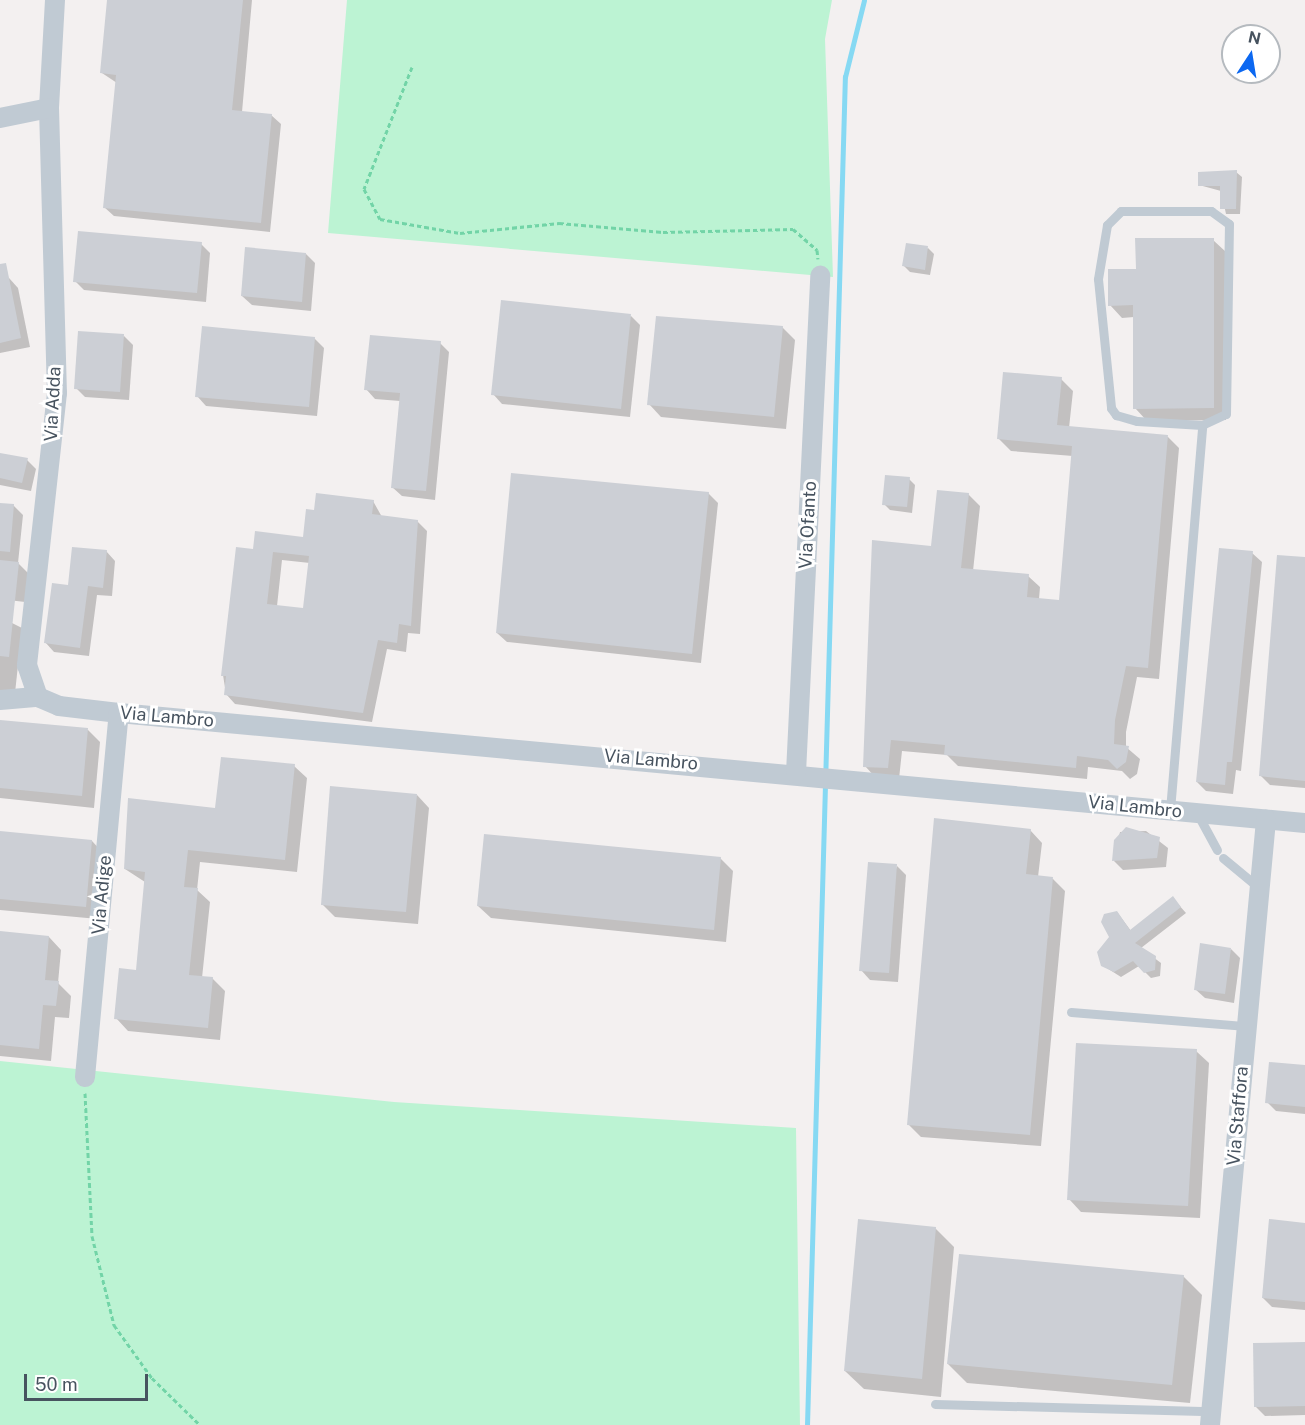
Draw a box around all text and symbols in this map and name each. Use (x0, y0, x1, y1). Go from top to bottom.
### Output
north arrow (1221, 24, 1281, 84)
text: N (1246, 27, 1263, 48)
street label: Via Adda (40, 366, 66, 442)
street label: Via Ofanto (795, 480, 821, 570)
street label: Via Lambro (119, 702, 215, 732)
street label: Via Lambro (603, 745, 699, 775)
street label: Via Lambro (1087, 791, 1183, 823)
street label: Via Adige (88, 854, 116, 936)
street label: Via Staffora (1223, 1065, 1253, 1167)
scale bar (27, 1362, 152, 1400)
text: 50 m (35, 1374, 78, 1395)

